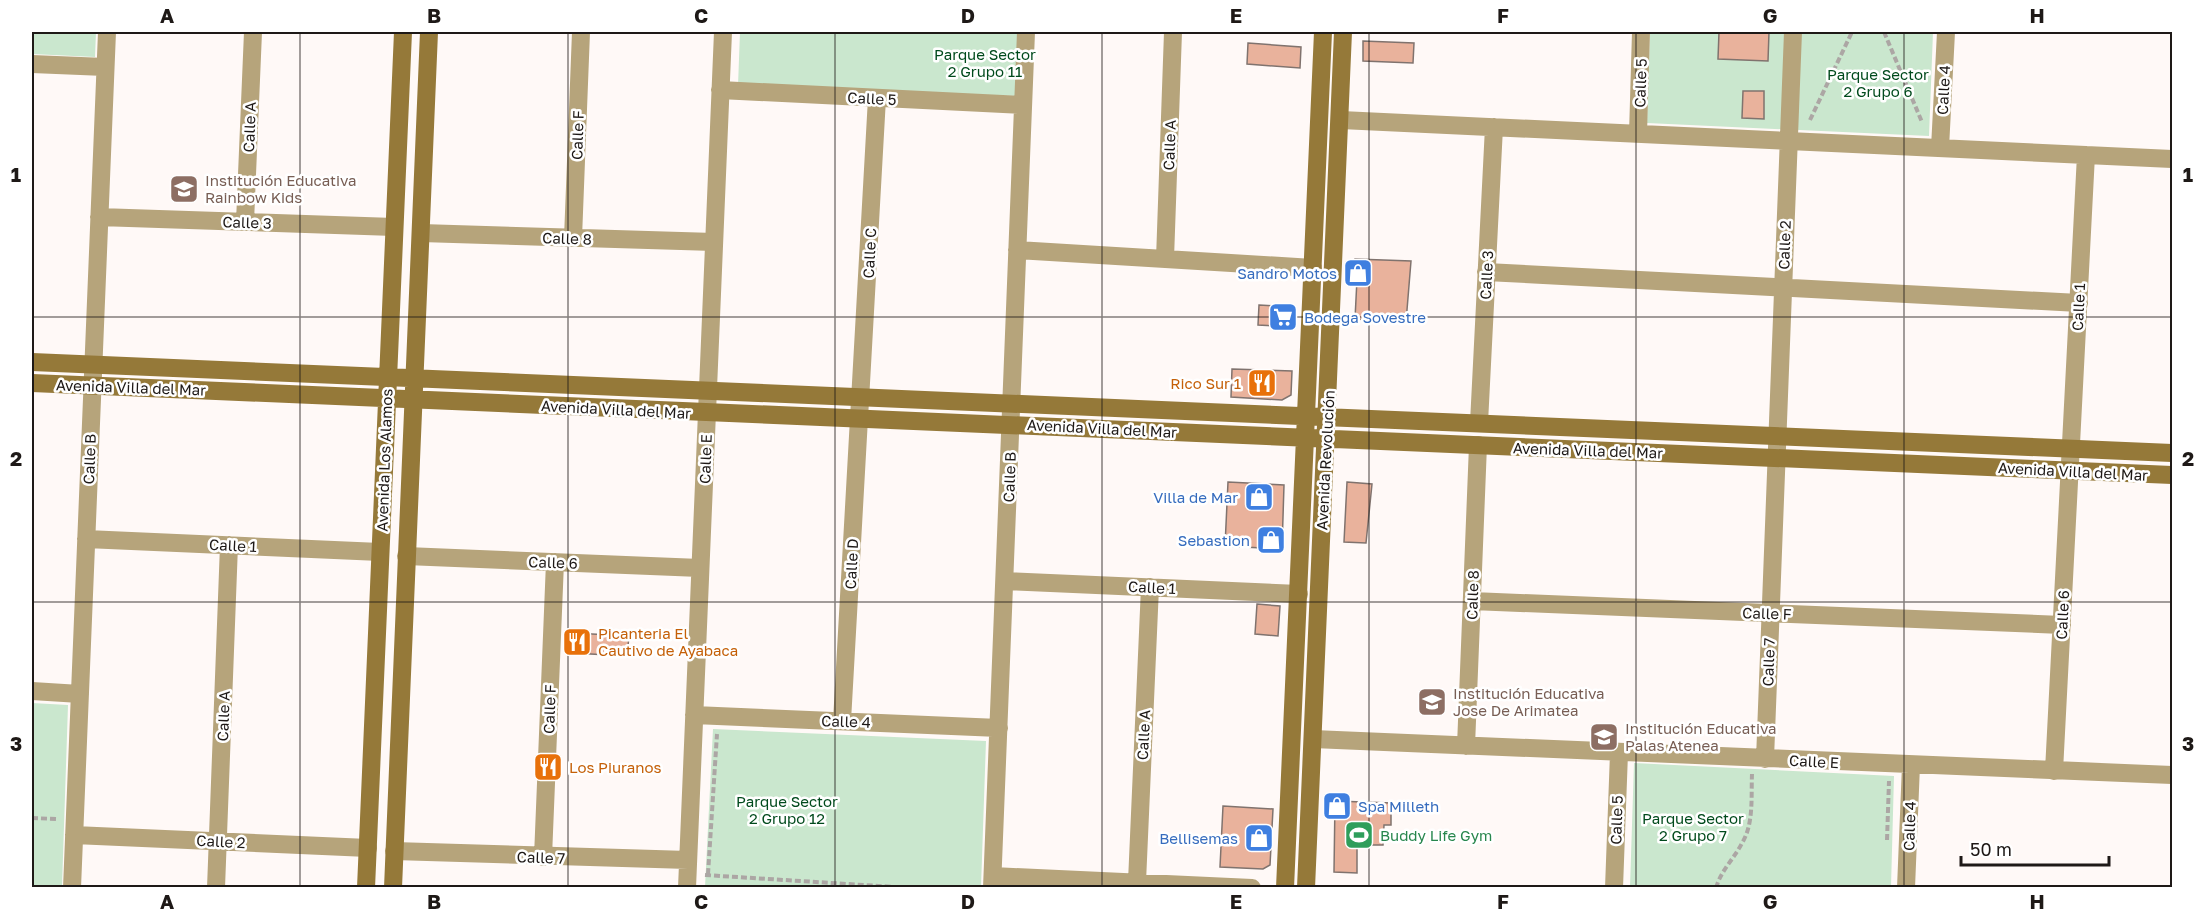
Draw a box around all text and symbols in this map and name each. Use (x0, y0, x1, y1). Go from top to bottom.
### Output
text: A (160, 3, 174, 27)
text: B (427, 3, 441, 27)
text: C (694, 3, 708, 27)
text: D (961, 3, 975, 27)
text: E (1230, 3, 1242, 27)
text: F (1497, 3, 1509, 27)
text: G (1763, 3, 1777, 27)
text: H (2029, 3, 2045, 27)
park label: Parque Sector 2 Grupo 11 (934, 45, 1036, 80)
street label: Calle 5 (1630, 58, 1650, 108)
park label: Parque Sector 2 Grupo 6 (1827, 65, 1929, 100)
street label: Calle 4 (1933, 65, 1953, 115)
street label: Calle 5 (847, 88, 897, 108)
street label: Calle A (239, 101, 259, 153)
street label: Calle F (567, 110, 587, 160)
street label: Calle A (1159, 119, 1179, 171)
text: 1 (11, 162, 21, 186)
text: 1 (2183, 162, 2193, 186)
place label: Institución Educativa Rainbow Kids (205, 171, 356, 206)
school or university icon: Institución Educativa Rainbow Kids (168, 173, 200, 205)
street label: Calle 3 (222, 212, 272, 232)
street label: Calle 2 (1774, 220, 1794, 270)
street label: Calle C (859, 227, 879, 279)
street label: Calle 8 (542, 228, 592, 248)
street label: Calle 3 (1476, 250, 1496, 300)
shop icon: Sandro Motos (1342, 257, 1374, 289)
place label: Sandro Motos (1237, 264, 1337, 282)
street label: Calle 1 (2068, 283, 2088, 331)
supermarket icon: Bodega Sovestre (1267, 301, 1299, 333)
place label: Bodega Sovestre (1304, 308, 1426, 326)
restaurant icon: Rico Sur 1 (1246, 367, 1278, 399)
place label: Rico Sur 1 (1170, 374, 1241, 392)
street label: Avenida Villa del Mar (56, 375, 207, 399)
street label: Avenida Los Alamos (373, 388, 395, 532)
street label: Avenida Revolución (1312, 389, 1338, 531)
street label: Avenida Villa del Mar (541, 396, 692, 422)
street label: Avenida Villa del Mar (1027, 415, 1178, 441)
street label: Calle B (79, 433, 99, 485)
street label: Calle E (695, 434, 715, 484)
street label: Avenida Villa del Mar (1513, 438, 1664, 462)
text: 2 (10, 446, 22, 470)
text: 2 (2182, 446, 2194, 470)
street label: Calle B (999, 451, 1019, 503)
street label: Avenida Villa del Mar (1998, 458, 2149, 484)
shop icon: Villa de Mar (1243, 481, 1275, 513)
place label: Villa de Mar (1153, 488, 1238, 506)
shop icon: Sebastion (1255, 524, 1287, 556)
place label: Sebastion (1178, 531, 1250, 549)
street label: Calle 1 (209, 535, 257, 555)
street label: Calle D (841, 538, 861, 590)
street label: Calle 6 (528, 552, 578, 572)
street label: Calle 8 (1462, 570, 1482, 620)
street label: Calle 1 (1128, 577, 1176, 597)
street label: Calle 6 (2052, 590, 2072, 640)
street label: Calle F (1742, 603, 1792, 623)
place label: Picanteria El Cautivo de Ayabaca (598, 624, 738, 659)
restaurant icon: Picanteria El Cautivo de Ayabaca (561, 626, 593, 658)
street label: Calle 7 (1758, 637, 1778, 687)
street label: Calle F (539, 684, 559, 734)
place label: Institución Educativa Jose De Arimatea (1453, 684, 1604, 719)
school or university icon: Institución Educativa Jose De Arimatea (1416, 686, 1448, 718)
street label: Calle A (213, 690, 233, 742)
street label: Calle A (1133, 709, 1153, 761)
street label: Calle 4 (821, 711, 871, 731)
place label: Institución Educativa Palas Atenea (1625, 719, 1776, 754)
school or university icon: Institución Educativa Palas Atenea (1588, 721, 1620, 753)
text: 3 (10, 731, 22, 755)
text: 3 (2182, 731, 2194, 755)
restaurant icon: Los Piuranos (532, 751, 564, 783)
street label: Calle E (1789, 751, 1839, 771)
place label: Los Piuranos (569, 758, 661, 776)
shop icon: Spa Milleth (1321, 790, 1353, 822)
park label: Parque Sector 2 Grupo 12 (736, 792, 838, 827)
street label: Calle 5 (1606, 795, 1626, 845)
place label: Spa Milleth (1358, 797, 1439, 815)
street label: Calle 4 (1899, 801, 1919, 851)
park label: Parque Sector 2 Grupo 7 (1642, 809, 1744, 844)
sports icon: Buddy Life Gym (1343, 819, 1375, 851)
shop icon: Bellisemas (1243, 822, 1275, 854)
place label: Buddy Life Gym (1380, 826, 1492, 844)
place label: Bellisemas (1159, 829, 1238, 847)
scale bar (1961, 829, 2110, 867)
street label: Calle 2 (196, 831, 246, 851)
text: 50 m (1970, 838, 2012, 860)
street label: Calle 7 (516, 847, 566, 867)
text: A (160, 889, 174, 913)
text: B (427, 889, 441, 913)
text: C (694, 889, 708, 913)
text: D (961, 889, 975, 913)
text: E (1230, 889, 1242, 913)
text: F (1497, 889, 1509, 913)
text: G (1763, 889, 1777, 913)
text: H (2029, 889, 2045, 913)

